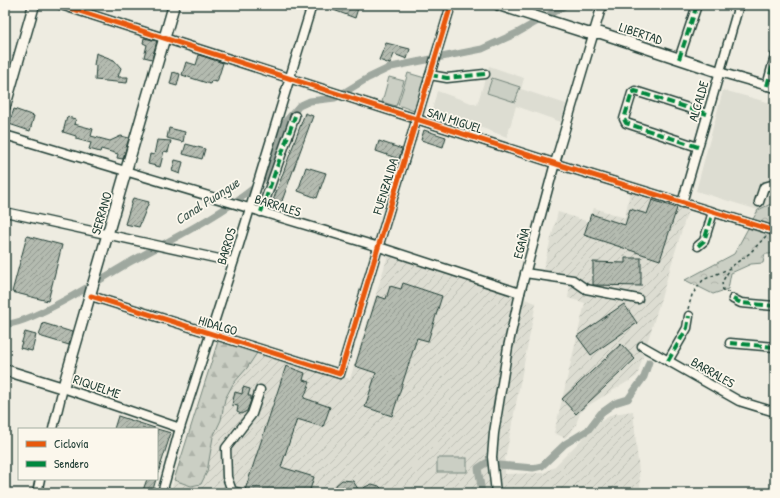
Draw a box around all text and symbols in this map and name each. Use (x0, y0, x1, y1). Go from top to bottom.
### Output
street label: LIBERTAD (617, 18, 666, 49)
street label: ALCALDE (684, 78, 712, 123)
street label: SAN MIGUEL (425, 103, 485, 137)
street label: FUENZALIDA (368, 155, 402, 217)
water label: Canal Puangue (171, 172, 244, 229)
street label: SERRANO (86, 189, 116, 237)
street label: BARRALES (253, 189, 303, 221)
street label: BARROS (212, 225, 240, 267)
street label: EGAÑA (508, 225, 534, 261)
street label: HIDALGO (196, 311, 240, 339)
street label: BARRALES (688, 352, 738, 392)
street label: RIQUELME (71, 370, 123, 403)
legend (18, 428, 158, 480)
text: Ciclovía (54, 435, 88, 452)
text: Sendero (54, 455, 89, 472)

